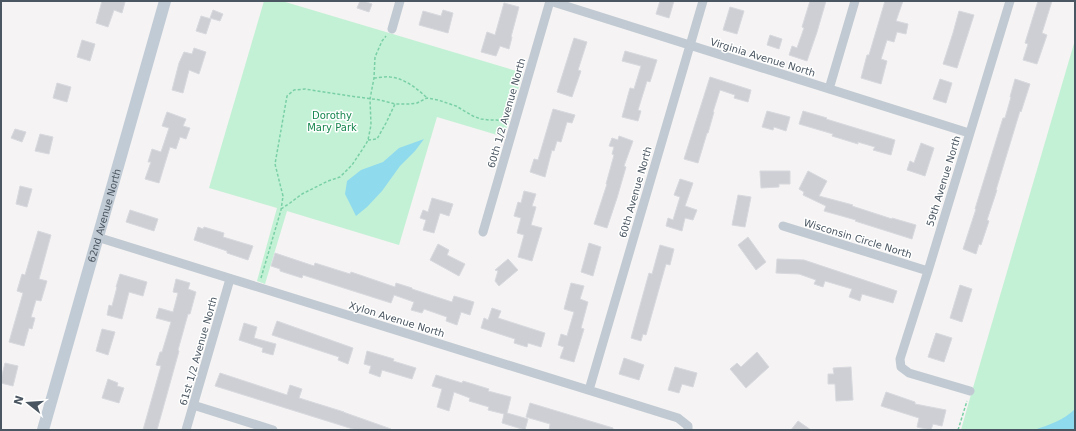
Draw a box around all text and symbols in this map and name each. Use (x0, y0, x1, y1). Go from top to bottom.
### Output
street label: Virginia Avenue North (709, 36, 817, 79)
street label: 60th 1/2 Avenue North (486, 57, 527, 169)
park label: Dorothy Mary Park (307, 110, 357, 133)
street label: 59th Avenue North (924, 134, 963, 228)
street label: 60th Avenue North (617, 145, 654, 239)
street label: 62nd Avenue North (86, 167, 123, 264)
street label: Wisconsin Circle North (803, 217, 913, 260)
street label: 61st 1/2 Avenue North (178, 295, 219, 407)
street label: Xylon Avenue North (348, 300, 446, 339)
north arrow (8, 383, 48, 423)
text: N (11, 394, 26, 407)

